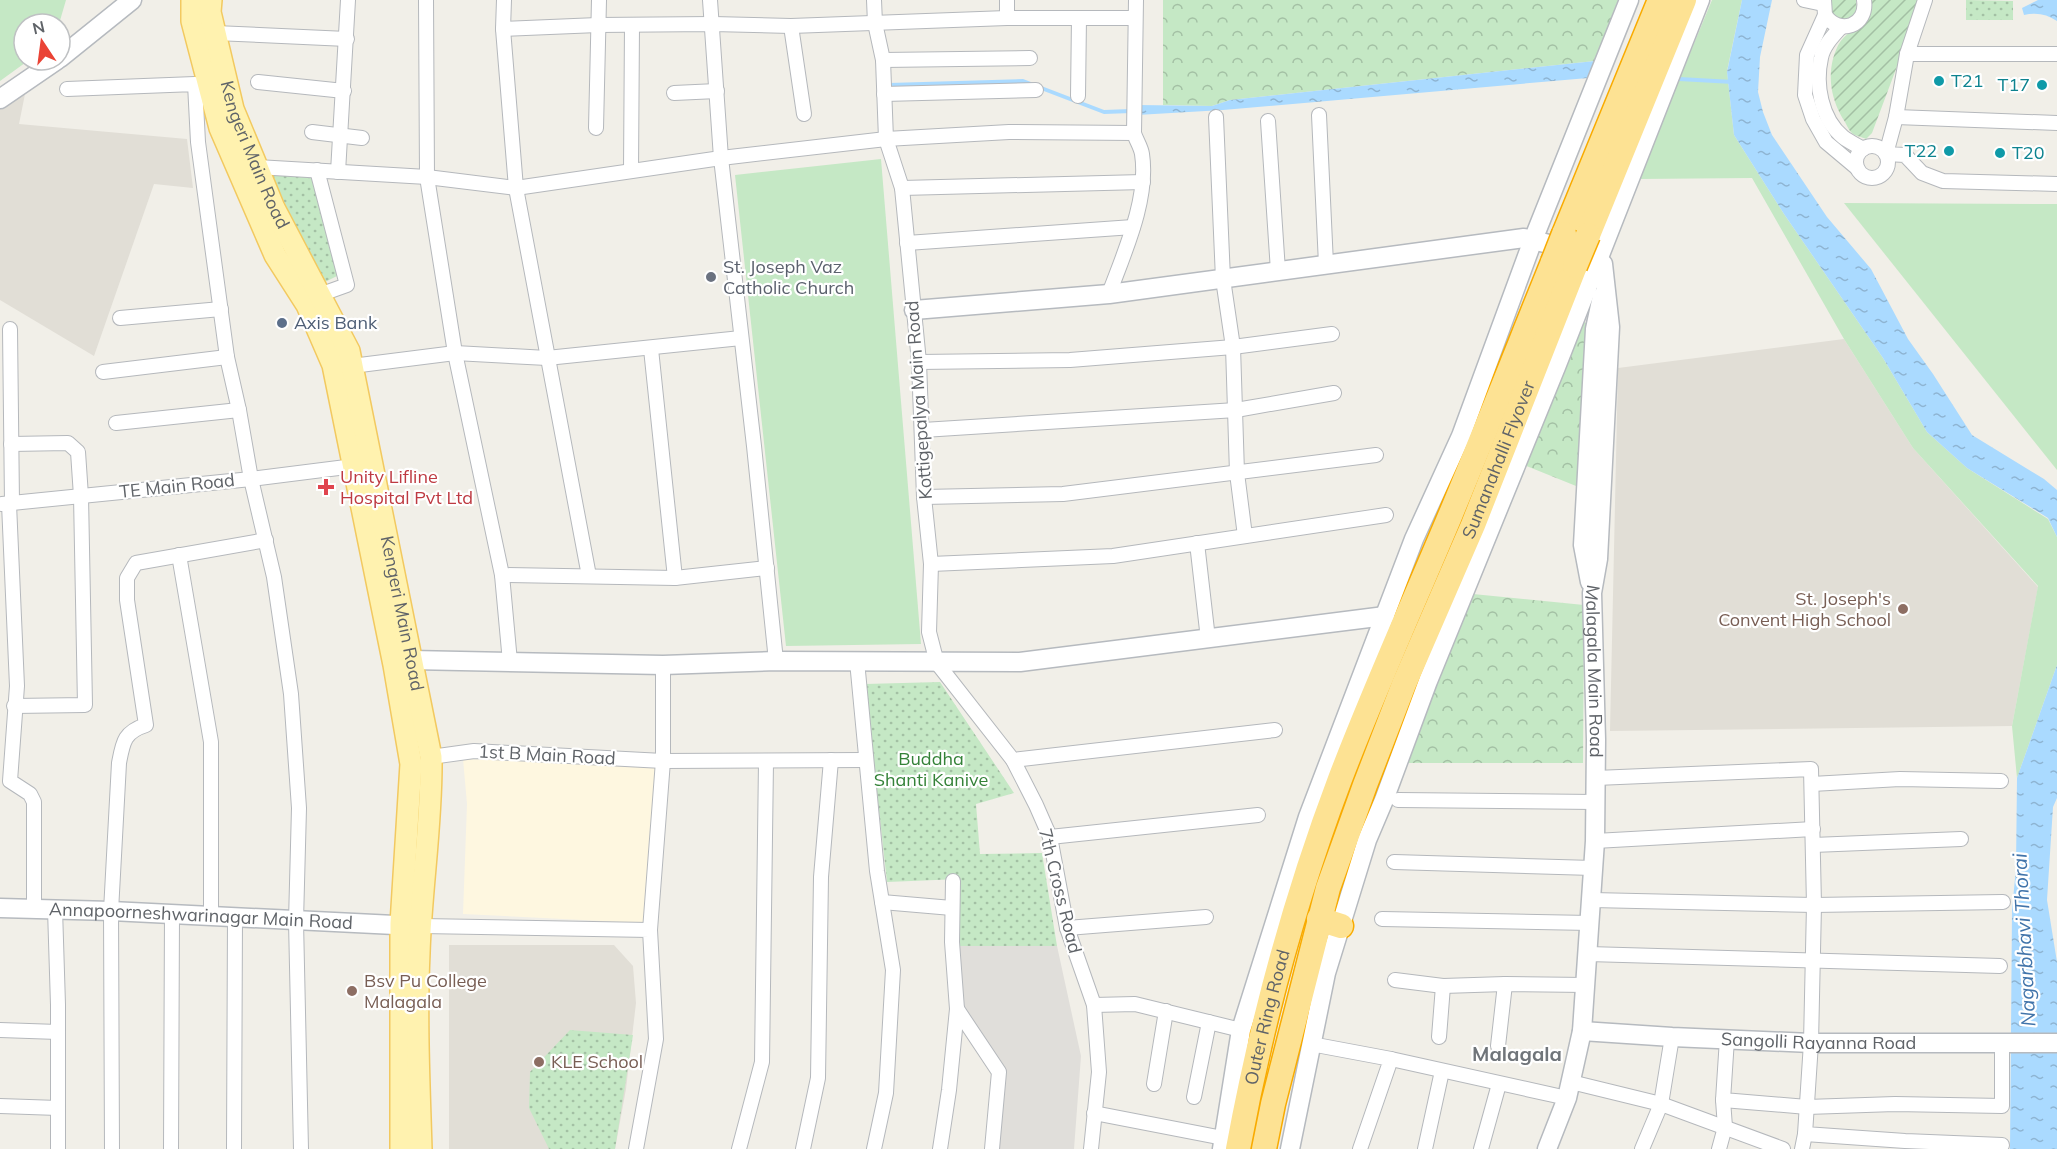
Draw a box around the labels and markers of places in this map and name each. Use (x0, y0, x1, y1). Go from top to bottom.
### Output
place label: T21 (1951, 69, 1983, 92)
place label: T17 (1998, 73, 2030, 96)
marker: T21 (1932, 74, 1946, 88)
marker: T17 (2035, 78, 2049, 92)
place label: T22 (1905, 139, 1937, 162)
place label: T20 (2012, 141, 2044, 164)
marker: T22 (1942, 144, 1956, 158)
marker: T20 (1993, 146, 2007, 160)
place label: St. Joseph Vaz Catholic Church (723, 255, 854, 299)
marker: St. Joseph Vaz Catholic Church (704, 270, 718, 284)
place label: Axis Bank (294, 311, 378, 334)
marker: Axis Bank (275, 316, 289, 330)
place label: Unity Lifline Hospital Pvt Ltd (340, 465, 473, 509)
marker: Unity Lifline Hospital Pvt Ltd (317, 478, 335, 496)
place label: St. Joseph's Convent High School (1718, 587, 1891, 631)
marker: St. Joseph's Convent High School (1896, 602, 1910, 616)
place label: Bsv Pu College Malagala (364, 969, 487, 1013)
marker: Bsv Pu College Malagala (345, 984, 359, 998)
place label: KLE School (551, 1050, 643, 1073)
marker: KLE School (532, 1055, 546, 1069)

